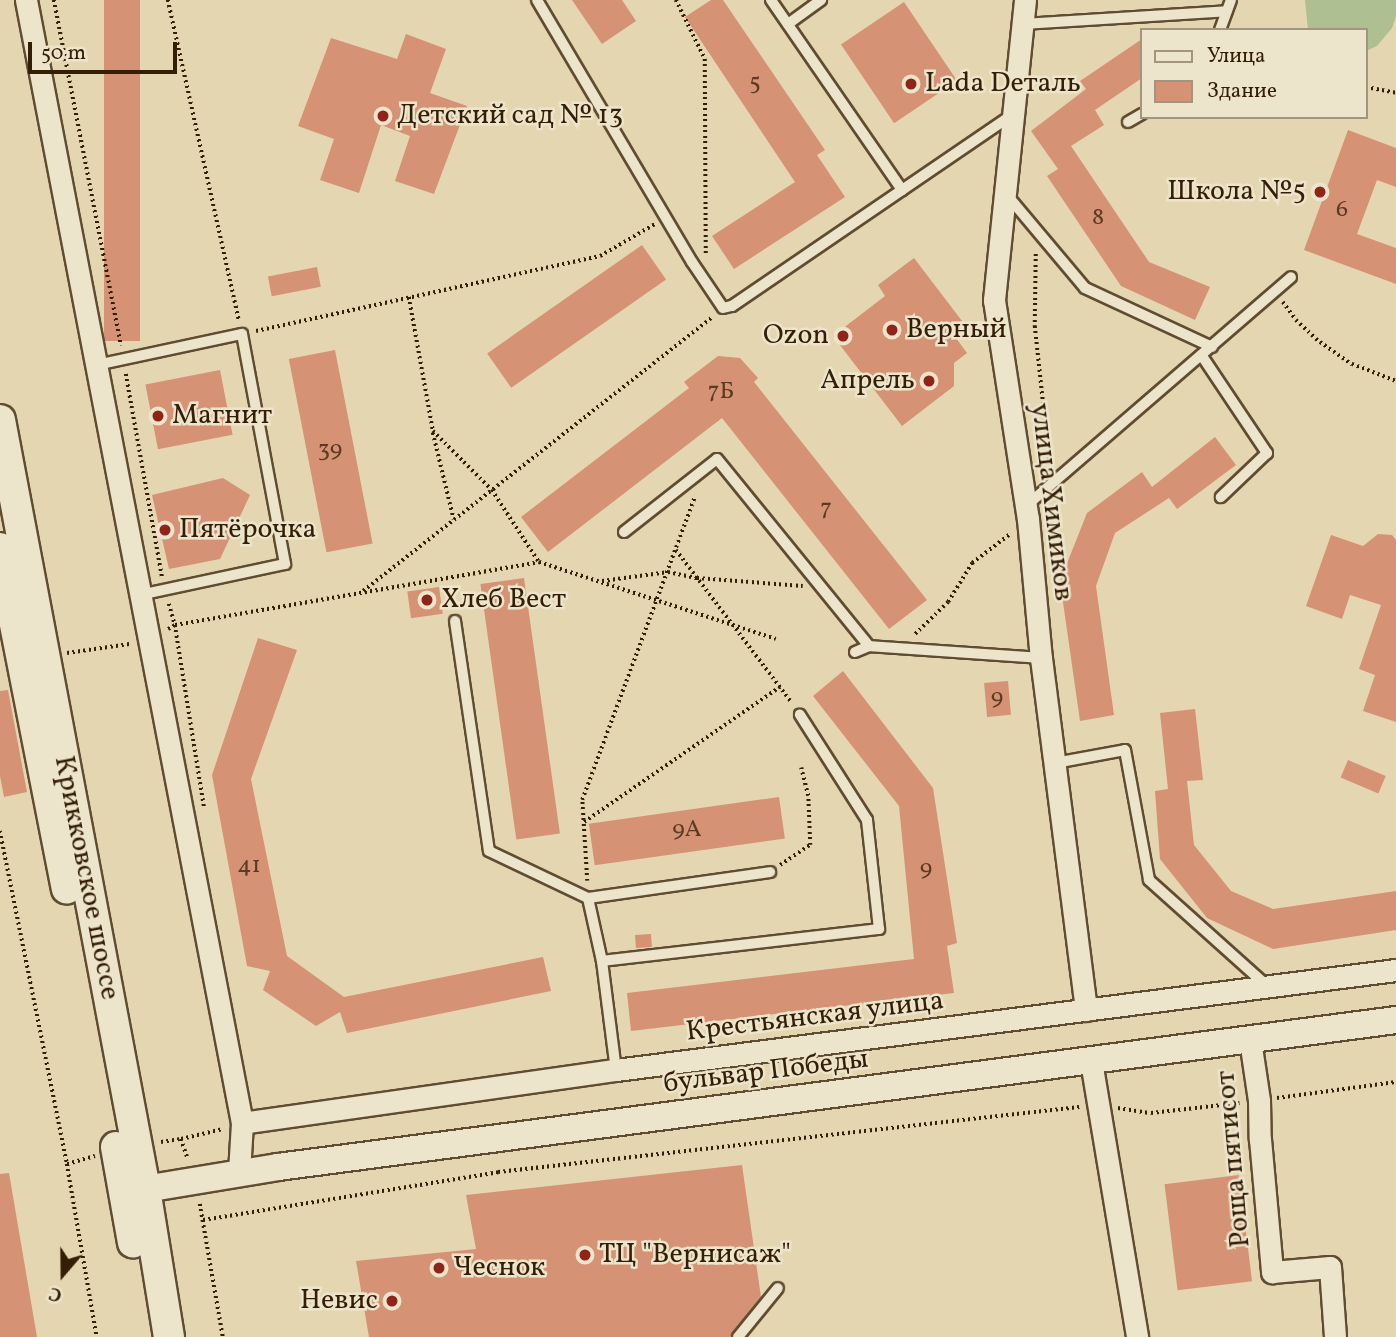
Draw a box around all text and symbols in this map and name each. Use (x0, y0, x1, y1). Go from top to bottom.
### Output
scale bar (32, 28, 180, 72)
legend (1140, 28, 1368, 119)
text: 50 m (41, 39, 86, 68)
text: Улица (1207, 42, 1265, 71)
place label: Lada Dеталь (925, 67, 1081, 101)
house number: 5 (749, 70, 761, 98)
marker: Lada Dеталь (903, 76, 919, 92)
text: Здание (1207, 77, 1277, 106)
place label: Детский сад № 13 (397, 99, 623, 133)
marker: Детский сад № 13 (375, 108, 391, 124)
place label: Школа №5 (1167, 175, 1306, 209)
marker: Школа №5 (1312, 184, 1328, 200)
house number: 6 (1336, 197, 1348, 225)
house number: 8 (1092, 205, 1104, 233)
place label: Верный (906, 313, 1007, 347)
place label: Ozon (763, 319, 829, 353)
marker: Верный (884, 322, 900, 338)
marker: Ozon (835, 328, 851, 344)
place label: Апрель (820, 364, 915, 398)
marker: Апрель (921, 373, 937, 389)
house number: 7Б (708, 379, 734, 407)
place label: Магнит (172, 399, 272, 433)
street label: улица Химиков (1022, 401, 1080, 603)
marker: Магнит (150, 408, 166, 424)
house number: 39 (318, 437, 342, 465)
house number: 7 (820, 496, 832, 524)
place label: Пятёрочка (179, 513, 316, 547)
marker: Пятёрочка (157, 522, 173, 538)
place label: Хлеб Вест (441, 583, 566, 617)
marker: Хлеб Вест (419, 592, 435, 608)
house number: 9 (991, 685, 1003, 713)
street label: Крикковское шоссе (46, 753, 126, 1003)
house number: 9А (672, 817, 702, 845)
house number: 41 (237, 853, 261, 881)
house number: 9 (920, 856, 932, 884)
street label: Крестьянская улица (684, 984, 946, 1050)
street label: бульвар Победы (662, 1043, 870, 1101)
street label: Роща пятисот (1210, 1069, 1258, 1249)
place label: ТЦ "Вернисаж" (599, 1238, 791, 1272)
north arrow (28, 1239, 98, 1309)
marker: ТЦ "Вернисаж" (577, 1247, 593, 1263)
place label: Чеснок (453, 1251, 545, 1285)
marker: Чеснок (431, 1260, 447, 1276)
text: С (46, 1279, 66, 1308)
place label: Невис (300, 1284, 378, 1318)
marker: Невис (384, 1293, 400, 1309)

